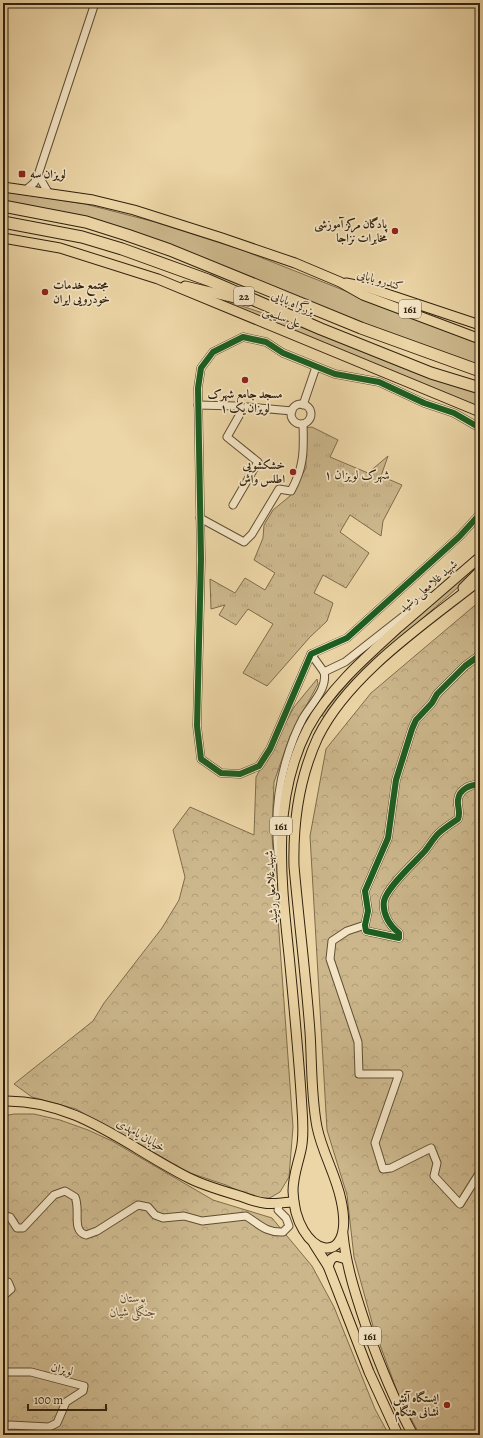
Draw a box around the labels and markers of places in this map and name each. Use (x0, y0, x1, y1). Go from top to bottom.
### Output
place label: لویزان سه (30, 166, 66, 182)
marker: لویزان سه (17, 169, 27, 179)
place label: پادگان مرکز آموزشی مخابرات نزاجا (314, 216, 388, 246)
marker: پادگان مرکز آموزشی مخابرات نزاجا (390, 226, 400, 236)
place label: مجتمع خدمات خودرویی ایران (53, 277, 110, 307)
marker: مجتمع خدمات خودرویی ایران (40, 287, 50, 297)
marker: مسجد جامع شهرک لویزان یک ۱ (240, 375, 250, 385)
place label: مسجد جامع شهرک لویزان یک ۱ (208, 386, 283, 416)
place label: خشکشویی اطلس واش (239, 457, 285, 487)
marker: خشکشویی اطلس واش (288, 467, 298, 477)
place label: ایستگاه آتش نشانی هنگام (393, 1390, 439, 1423)
marker: ایستگاه آتش نشانی هنگام (442, 1400, 452, 1410)

